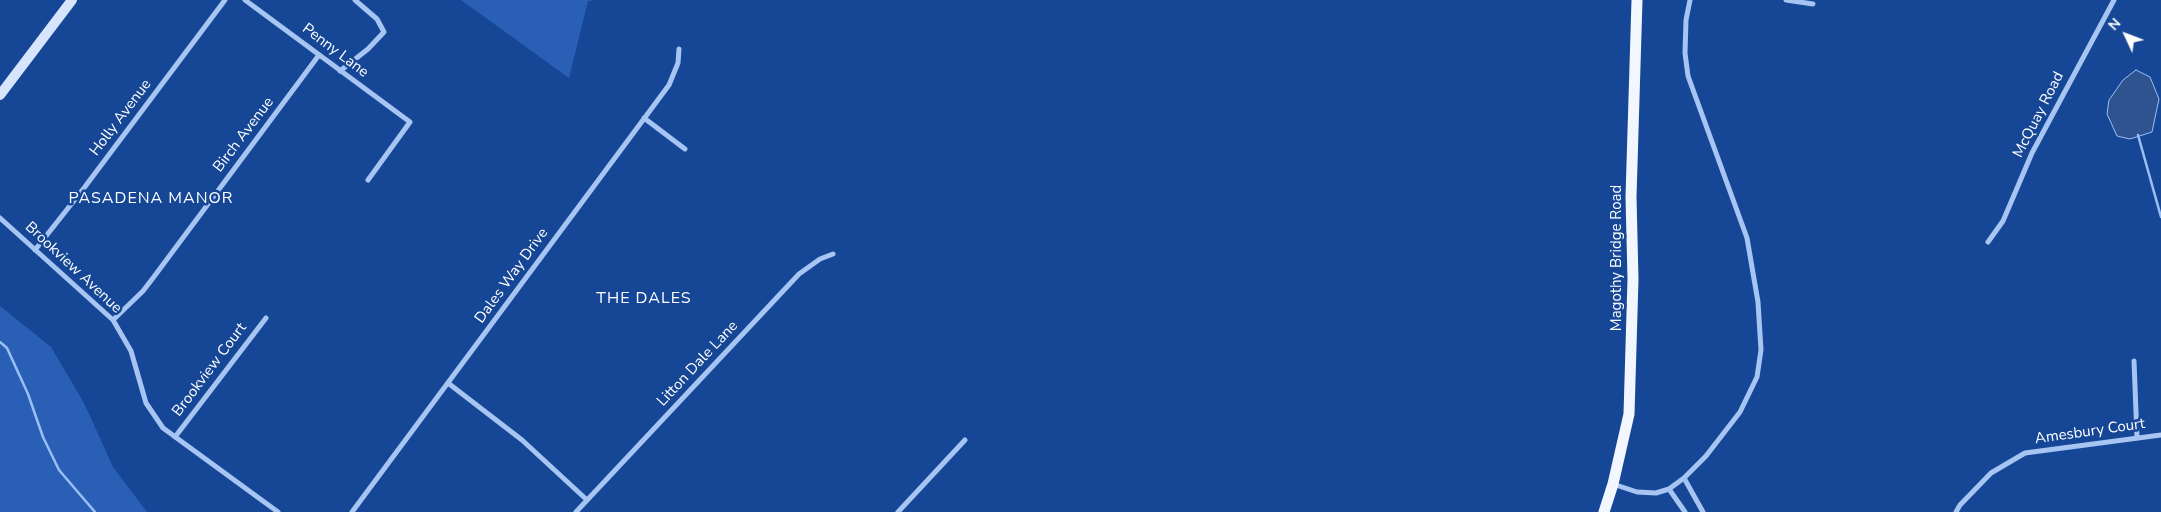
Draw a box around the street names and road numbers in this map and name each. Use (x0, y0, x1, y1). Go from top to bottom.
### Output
street label: Penny Lane (298, 20, 372, 82)
street label: McQuay Road (2010, 69, 2068, 161)
street label: Holly Avenue (86, 76, 156, 160)
street label: Birch Avenue (210, 94, 278, 176)
street label: Magothy Bridge Road (1608, 185, 1626, 331)
street label: Brookview Avenue (21, 218, 125, 318)
street label: Dales Way Drive (471, 225, 553, 327)
street label: Litton Dale Lane (654, 317, 742, 411)
street label: Brookview Court (169, 320, 251, 420)
street label: Amesbury Court (2034, 415, 2146, 449)

